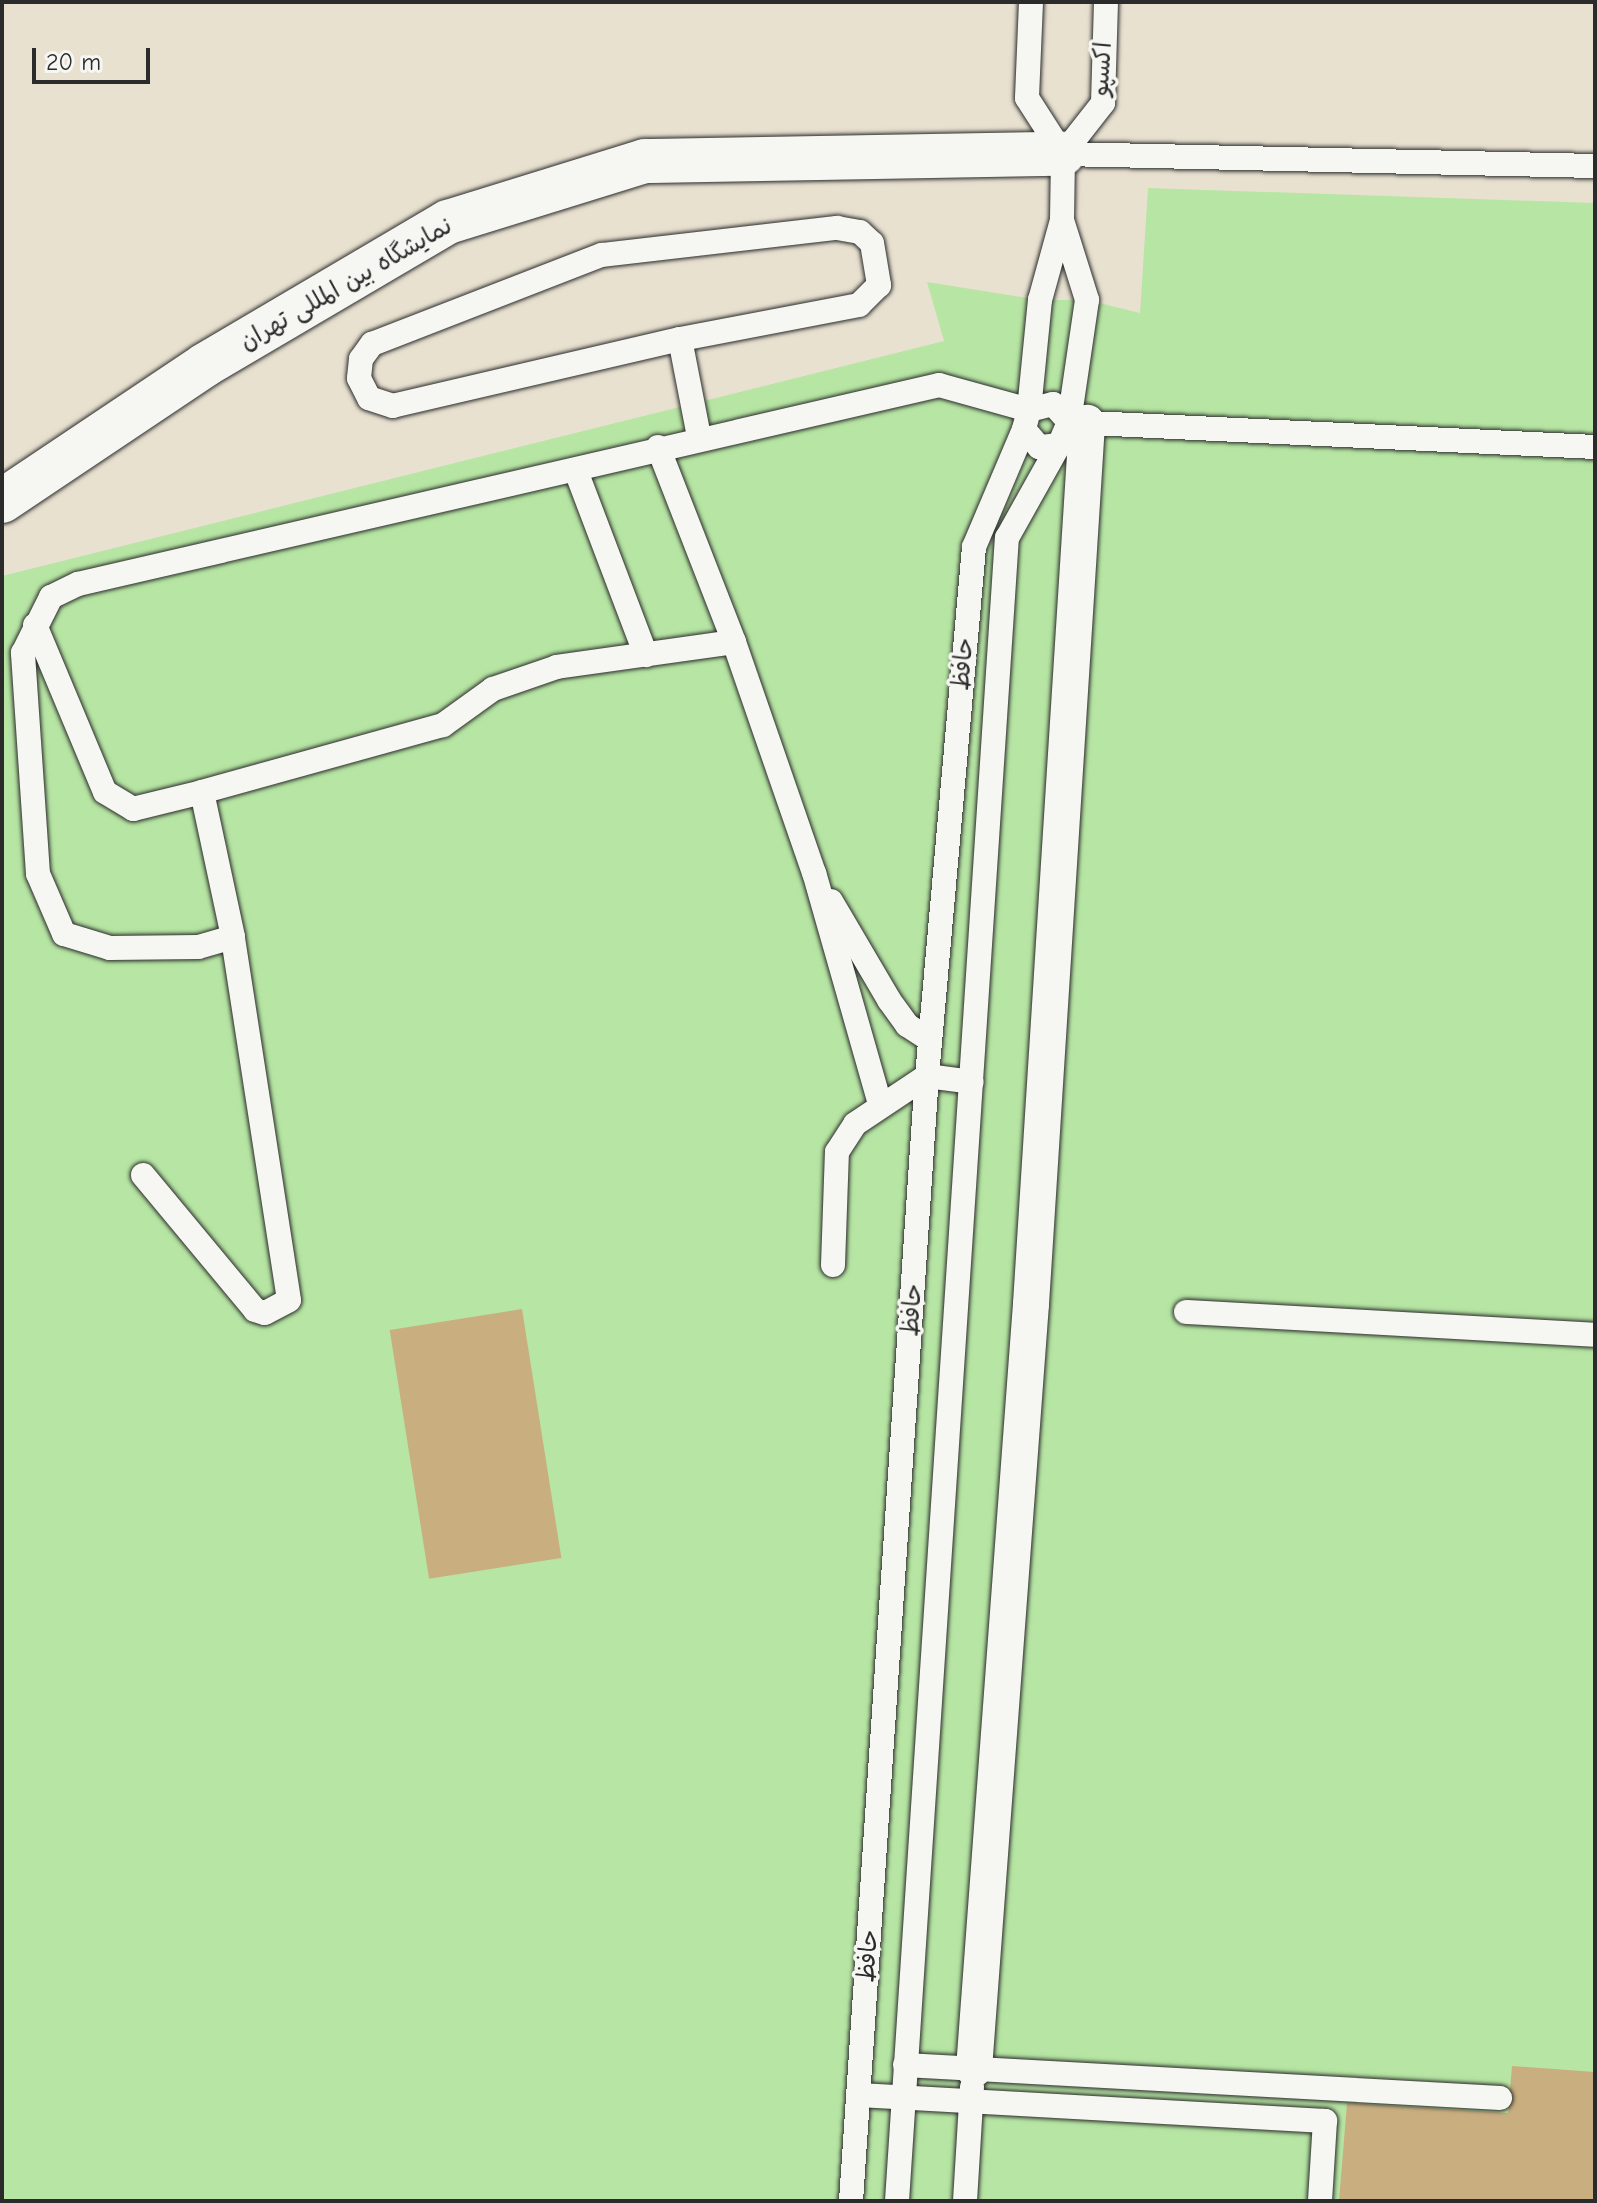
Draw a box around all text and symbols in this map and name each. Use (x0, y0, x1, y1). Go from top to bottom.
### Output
scale bar (36, 32, 154, 82)
street label: اکسپو (1086, 41, 1118, 97)
text: 20 m (46, 48, 101, 76)
street label: نمایشگاه بین المللی تهران (235, 211, 457, 357)
street label: حافظ (946, 636, 980, 692)
street label: حافظ (896, 1283, 928, 1337)
street label: حافظ (852, 1929, 884, 1983)

